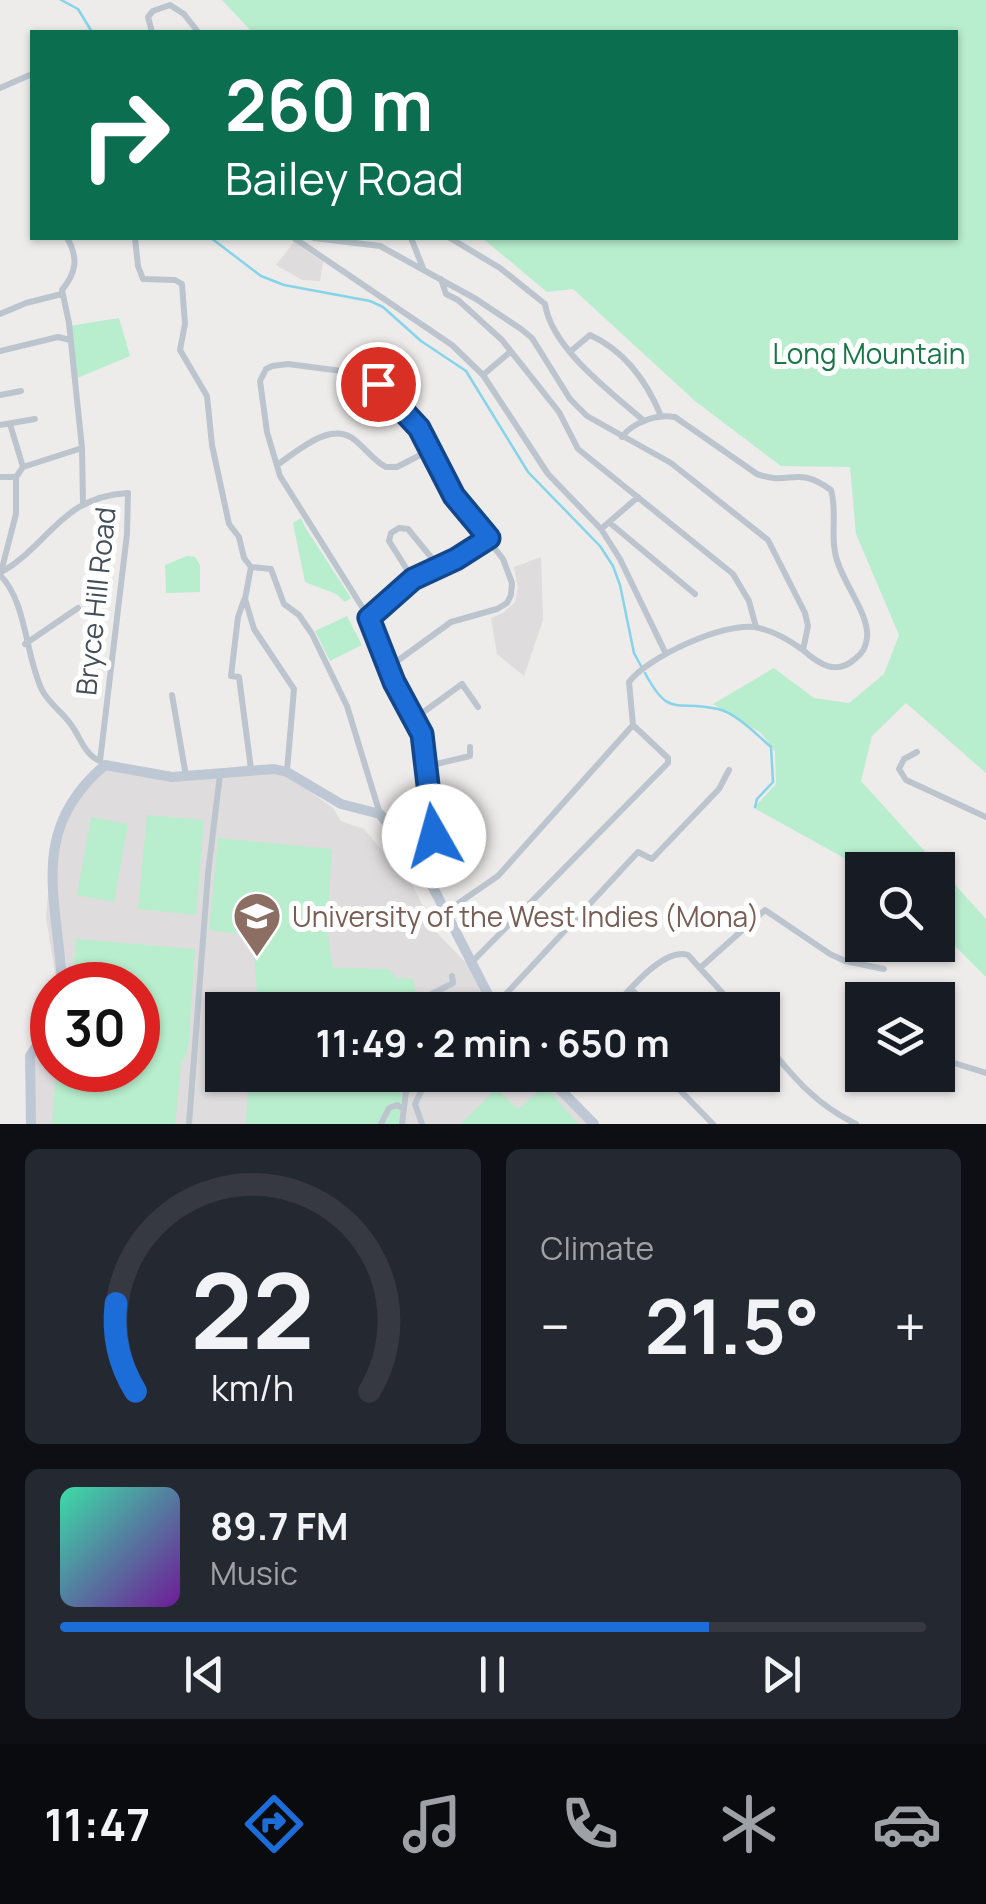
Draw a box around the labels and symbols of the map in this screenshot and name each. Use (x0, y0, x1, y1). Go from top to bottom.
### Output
park label: Long Mountain (773, 334, 965, 372)
pin (336, 342, 421, 427)
street label: Bryce Hill Road (66, 505, 124, 697)
position arrow (382, 784, 486, 888)
school or university icon: University of the West Indies (Mona) (231, 890, 283, 958)
place label: University of the West Indies (Mona) (292, 897, 760, 935)
speed limit sign: 30 (30, 962, 160, 1092)

